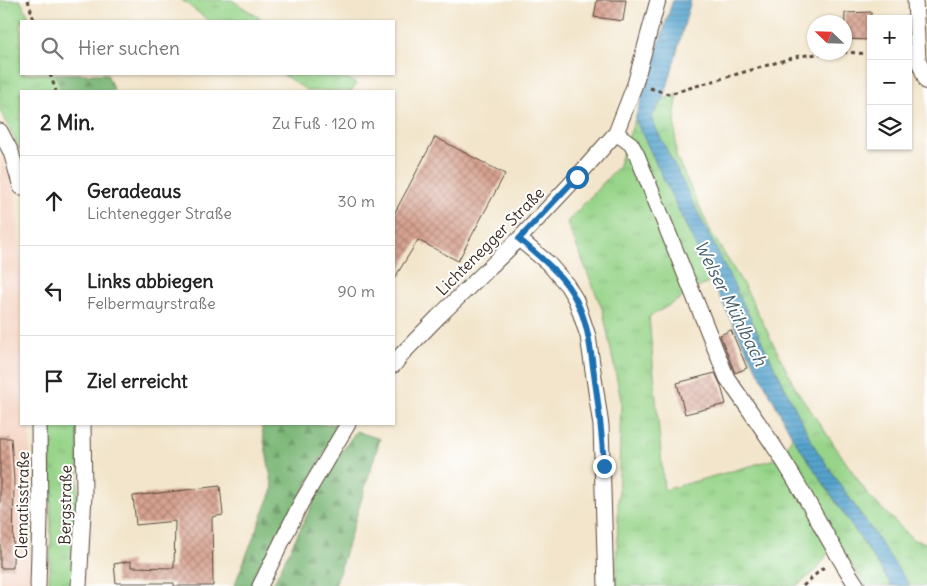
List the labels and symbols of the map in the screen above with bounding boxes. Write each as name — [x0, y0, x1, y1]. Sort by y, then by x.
north arrow — [807, 15, 852, 60]
route start — [566, 166, 589, 189]
street label: Lichtenegger Straße — [432, 183, 548, 299]
water label: Welser Mühlbach — [689, 236, 773, 370]
street label: Clematisstraße — [11, 451, 33, 559]
route end — [593, 455, 616, 478]
street label: Bergstraße — [54, 465, 76, 545]

